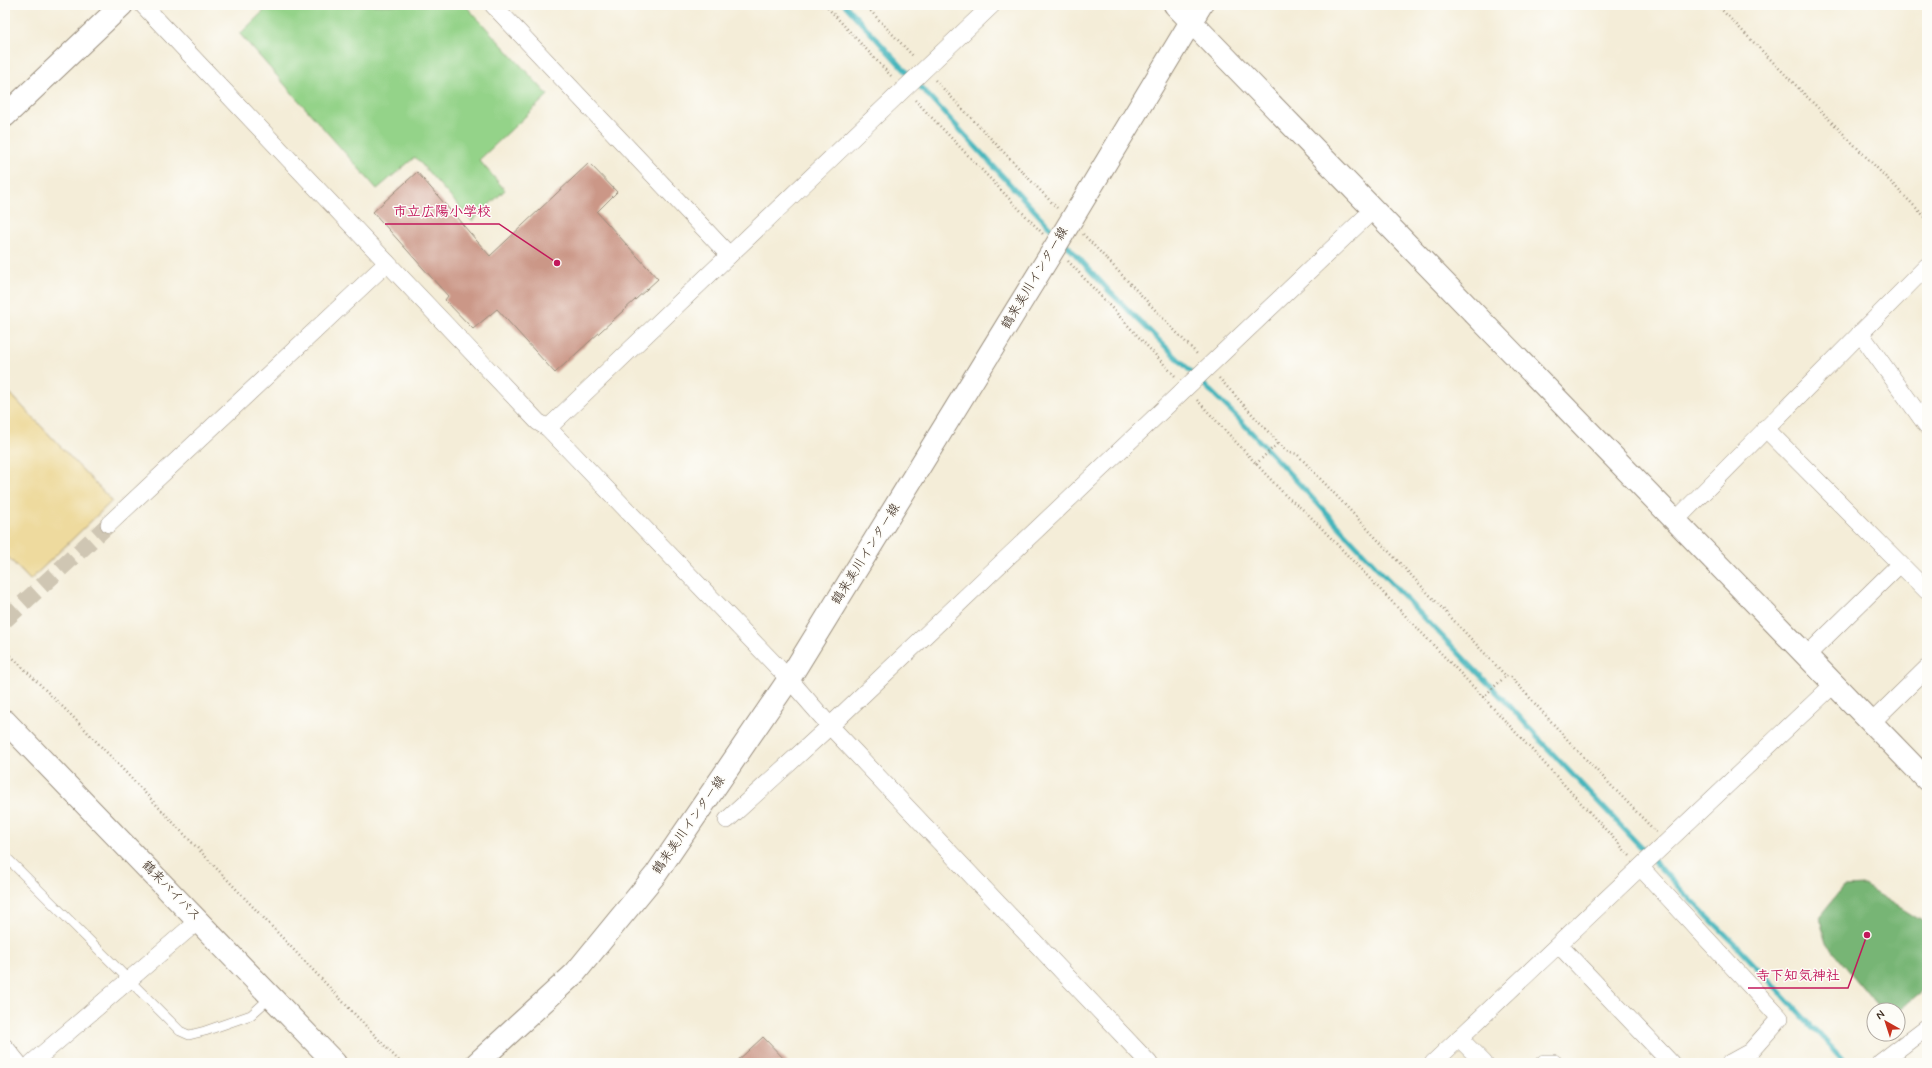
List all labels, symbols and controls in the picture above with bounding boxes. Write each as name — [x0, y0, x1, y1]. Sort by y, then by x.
callout: 市立広陽小学校 — [385, 198, 499, 224]
text: 市立広陽小学校 — [393, 203, 491, 221]
street label: 鶴来美川インター線 — [998, 223, 1073, 332]
street label: 鶴来美川インター線 — [828, 499, 905, 608]
street label: 鶴来美川インター線 — [649, 772, 730, 878]
street label: 鶴来バイパス — [138, 857, 204, 925]
callout: 寺下知気神社 — [1748, 962, 1848, 988]
text: 寺下知気神社 — [1756, 967, 1840, 985]
north arrow — [1866, 1002, 1906, 1042]
text: N — [1873, 1007, 1888, 1023]

